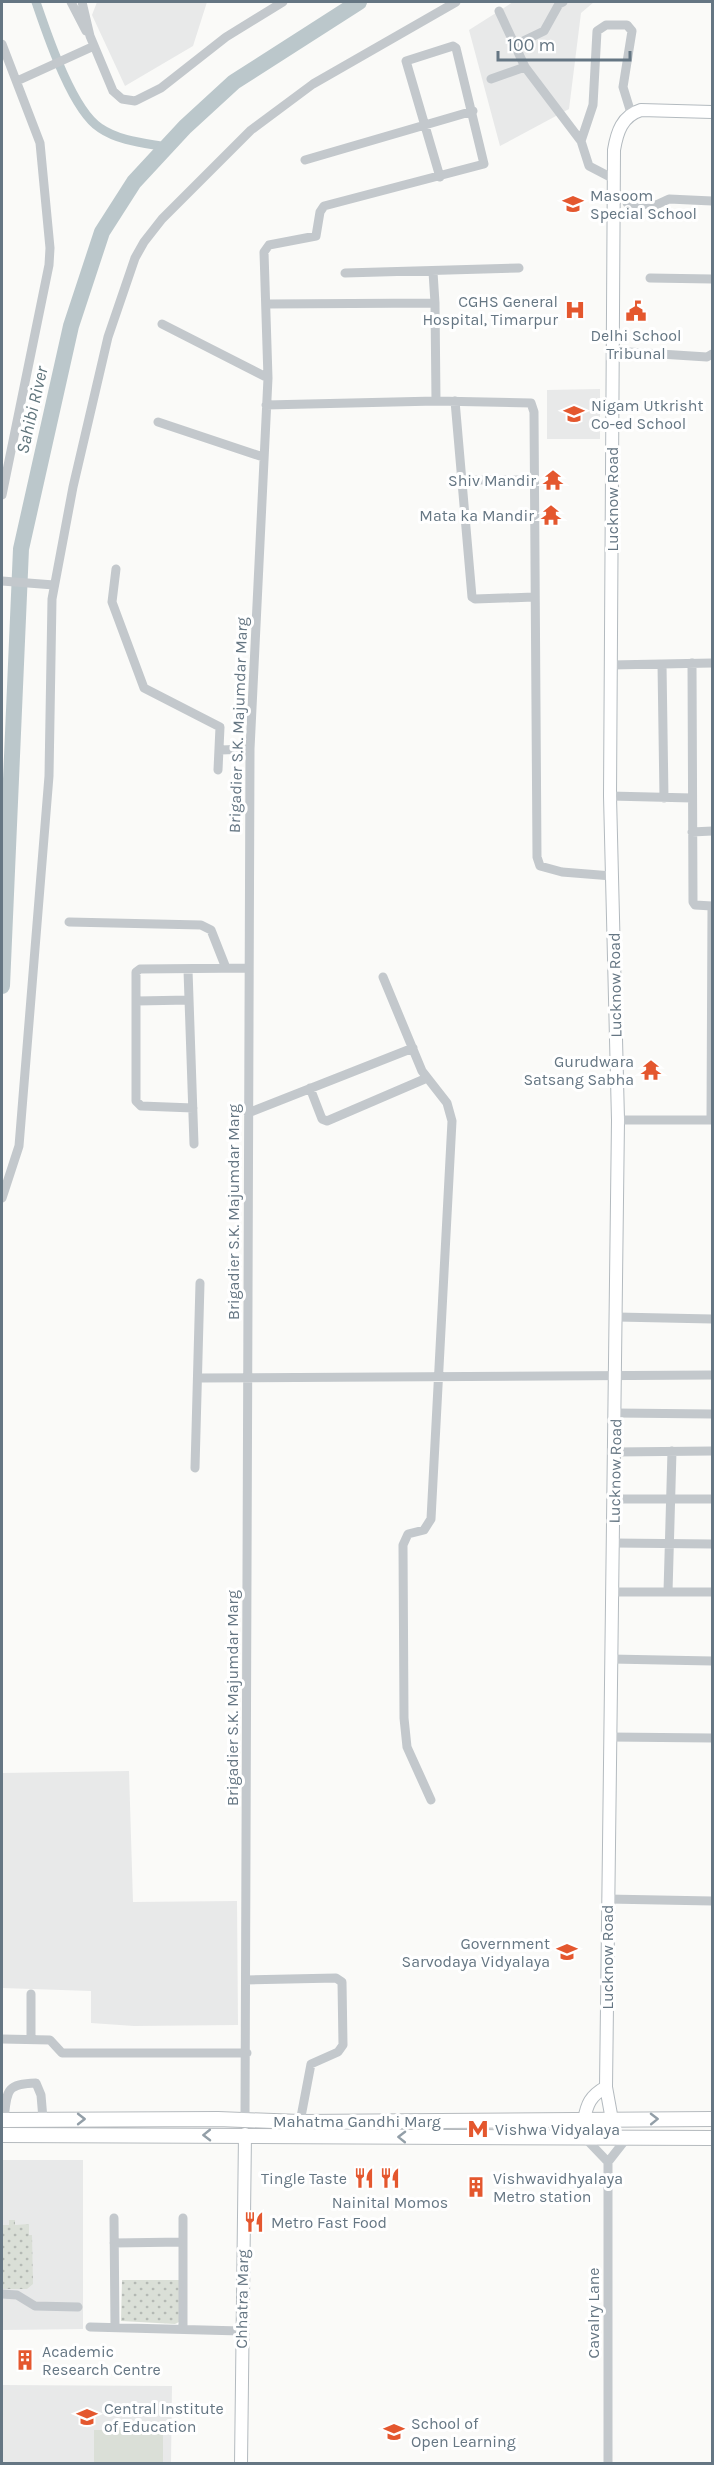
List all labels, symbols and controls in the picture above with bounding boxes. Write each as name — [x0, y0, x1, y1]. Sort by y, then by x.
scale bar — [498, 24, 630, 62]
text: 100 m — [507, 34, 555, 56]
place label: Masoom Special School — [590, 186, 697, 223]
school or university icon: Masoom Special School — [561, 192, 585, 216]
place label: CGHS General Hospital, Timarpur — [422, 292, 558, 329]
hospital icon: CGHS General Hospital, Timarpur — [563, 298, 587, 322]
public building icon: Delhi School Tribunal — [624, 299, 648, 323]
place label: Delhi School Tribunal — [590, 326, 682, 363]
water label: Sahibi River — [11, 363, 53, 456]
place label: Nigam Utkrisht Co-ed School — [591, 396, 703, 433]
school or university icon: Nigam Utkrisht Co-ed School — [562, 402, 586, 426]
street label: Lucknow Road — [603, 446, 622, 552]
temple icon: Shiv Mandir — [541, 468, 565, 492]
place label: Shiv Mandir — [448, 471, 536, 490]
temple icon: Mata ka Mandir — [539, 503, 563, 527]
place label: Mata ka Mandir — [419, 506, 534, 525]
street label: Brigadier S.K. Majumdar Marg — [225, 617, 251, 833]
street label: Lucknow Road — [605, 932, 625, 1038]
place label: Gurudwara Satsang Sabha — [523, 1052, 634, 1089]
temple icon: Gurudwara Satsang Sabha — [639, 1058, 663, 1082]
street label: Brigadier S.K. Majumdar Marg — [224, 1104, 243, 1320]
street label: Lucknow Road — [605, 1418, 625, 1524]
street label: Brigadier S.K. Majumdar Marg — [223, 1590, 242, 1806]
street label: Lucknow Road — [598, 1904, 617, 2010]
place label: Government Sarvodaya Vidyalaya — [402, 1934, 550, 1971]
school or university icon: Government Sarvodaya Vidyalaya — [555, 1940, 579, 1964]
street label: Mahatma Gandhi Marg — [273, 2112, 441, 2131]
one-way arrow — [76, 2113, 85, 2125]
one-way arrow — [649, 2113, 658, 2125]
metro station icon: Vishwa Vidyalaya — [466, 2117, 490, 2141]
place label: Vishwa Vidyalaya — [495, 2120, 620, 2139]
one-way arrow — [203, 2128, 212, 2141]
one-way arrow — [398, 2131, 407, 2143]
restaurant icon: Tingle Taste — [352, 2166, 376, 2190]
restaurant icon: Nainital Momos — [378, 2166, 402, 2190]
place label: Tingle Taste — [261, 2169, 347, 2188]
place label: Vishwavidhyalaya Metro station — [493, 2169, 623, 2206]
building icon: Vishwavidhyalaya Metro station — [464, 2175, 488, 2199]
place label: Nainital Momos — [332, 2193, 448, 2212]
restaurant icon: Metro Fast Food — [242, 2210, 266, 2234]
place label: Metro Fast Food — [271, 2213, 387, 2232]
street label: Chhatra Marg — [232, 2249, 252, 2349]
street label: Cavalry Lane — [584, 2267, 603, 2359]
place label: Academic Research Centre — [42, 2342, 161, 2379]
building icon: Academic Research Centre — [13, 2348, 37, 2372]
place label: Central Institute of Education — [104, 2399, 224, 2436]
school or university icon: Central Institute of Education — [75, 2405, 99, 2429]
place label: School of Open Learning — [411, 2414, 516, 2451]
school or university icon: School of Open Learning — [382, 2420, 406, 2444]

